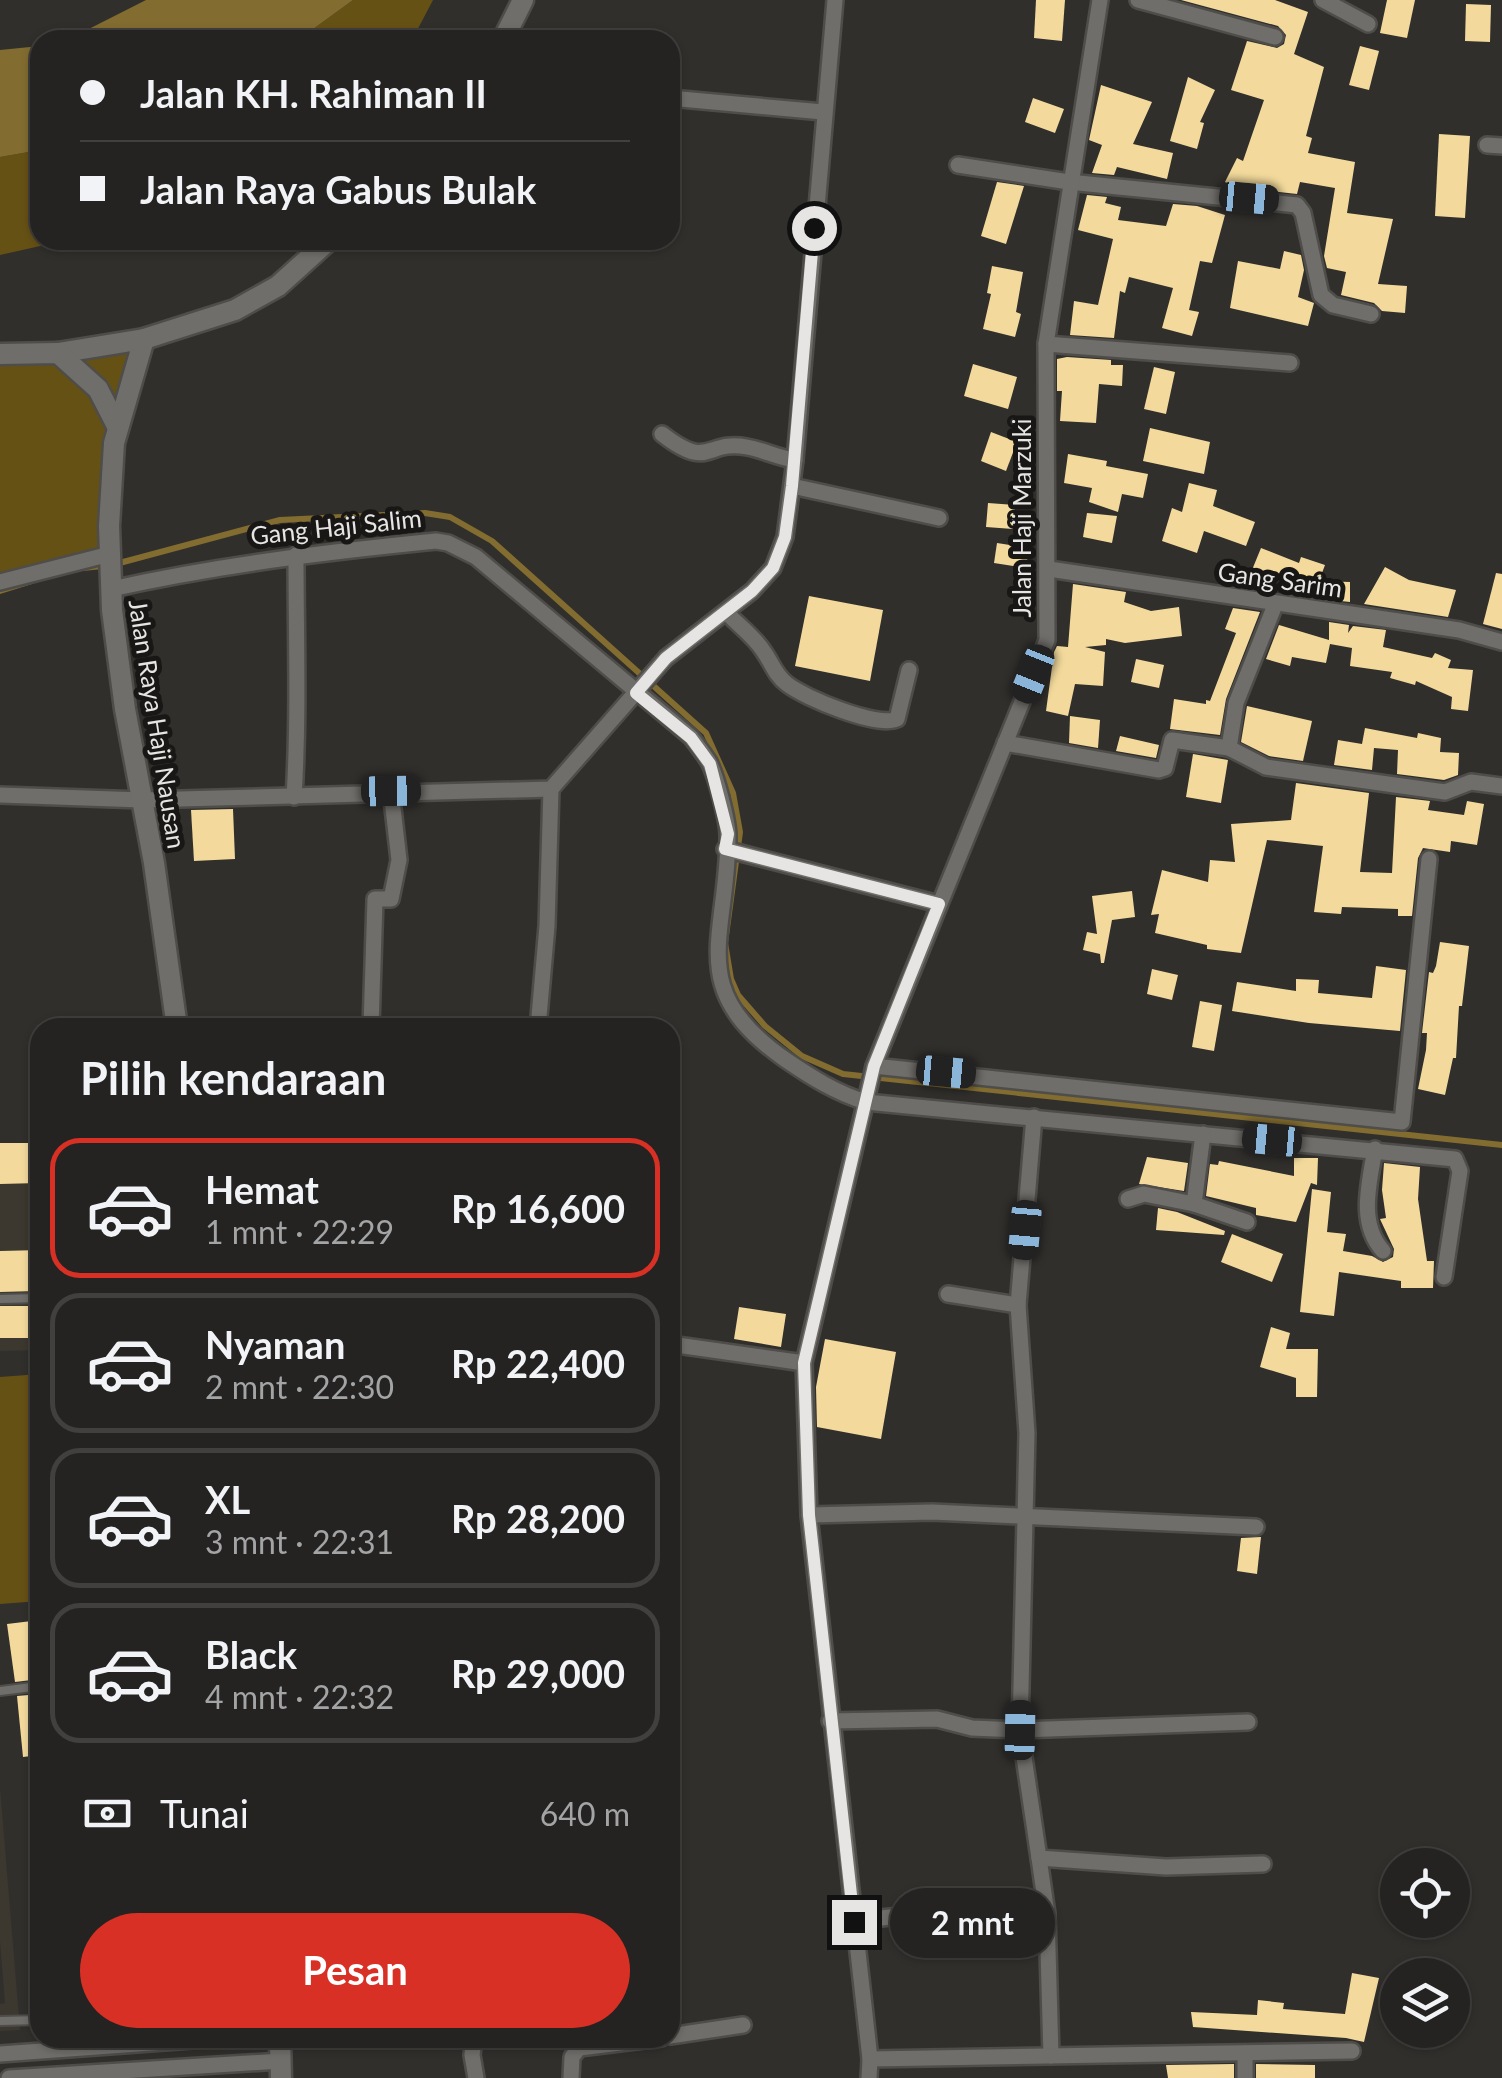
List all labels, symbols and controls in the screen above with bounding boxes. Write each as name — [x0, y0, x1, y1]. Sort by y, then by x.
text: Jalan KH. Rahiman II — [140, 70, 487, 116]
text: Jalan Raya Gabus Bulak — [140, 166, 536, 212]
car — [1218, 180, 1280, 216]
route start — [792, 206, 837, 251]
street label: Jalan Haji Marzuki — [1006, 418, 1036, 618]
street label: Gang Haji Salim — [249, 502, 423, 550]
street label: Gang Sarim — [1216, 555, 1344, 603]
street label: Jalan Raya Haji Nausan — [123, 597, 193, 851]
car — [1008, 641, 1058, 707]
car — [361, 775, 421, 807]
text: Pilih kendaraan — [80, 1051, 386, 1105]
car — [915, 1054, 977, 1090]
car — [1241, 1122, 1303, 1158]
icon: car — [85, 1163, 175, 1253]
text: Hemat — [205, 1166, 319, 1212]
text: Rp 16,600 — [451, 1185, 625, 1231]
car — [1007, 1199, 1043, 1261]
text: 1 mnt · 22:29 — [205, 1212, 394, 1251]
icon: car — [85, 1318, 175, 1408]
text: Nyaman — [205, 1321, 345, 1367]
text: Rp 22,400 — [451, 1340, 625, 1386]
text: 2 mnt · 22:30 — [205, 1367, 394, 1406]
icon: car — [85, 1473, 175, 1563]
text: XL — [205, 1476, 250, 1522]
text: Rp 28,200 — [451, 1495, 625, 1541]
text: 3 mnt · 22:31 — [205, 1522, 394, 1561]
icon: car — [85, 1628, 175, 1718]
text: Black — [205, 1631, 297, 1677]
text: Rp 29,000 — [451, 1650, 625, 1696]
text: 4 mnt · 22:32 — [205, 1677, 394, 1716]
car — [1004, 1700, 1036, 1760]
icon: cash — [80, 1786, 135, 1841]
text: Tunai — [160, 1790, 249, 1836]
text: 640 m — [540, 1794, 630, 1833]
map controls — [1380, 1848, 1470, 2048]
button: locate — [1380, 1848, 1470, 1938]
callout: 2 mnt — [889, 1887, 1054, 1957]
route end — [832, 1900, 877, 1945]
text: 2 mnt — [931, 1903, 1014, 1942]
button: Pesan — [80, 1913, 630, 2028]
button: layers — [1380, 1958, 1470, 2048]

